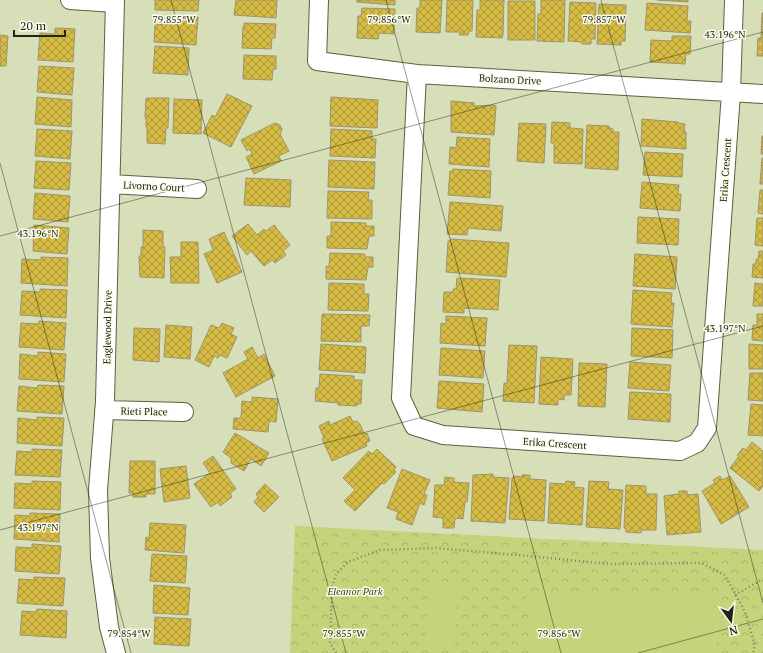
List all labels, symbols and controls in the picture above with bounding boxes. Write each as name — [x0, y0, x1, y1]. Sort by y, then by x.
scale bar — [14, 12, 65, 38]
text: 79.855°W — [152, 13, 196, 26]
text: 79.856°W — [367, 13, 411, 26]
text: 79.857°W — [582, 13, 626, 26]
text: 20 m — [20, 18, 47, 33]
text: 43.196°N — [705, 28, 746, 41]
street label: Bolzano Drive — [478, 71, 541, 88]
street label: Erika Crescent — [717, 137, 734, 202]
street label: Livorno Court — [123, 178, 185, 195]
text: 43.196°N — [18, 227, 59, 240]
street label: Eaglewood Drive — [100, 290, 115, 364]
text: 43.197°N — [705, 322, 746, 335]
street label: Rieti Place — [120, 405, 168, 418]
street label: Erika Crescent — [523, 435, 588, 452]
text: 43.197°N — [18, 521, 59, 534]
park label: Eleanor Park — [326, 585, 383, 598]
north arrow — [711, 601, 751, 641]
text: N — [727, 623, 739, 639]
text: 79.854°W — [107, 627, 151, 640]
text: 79.855°W — [322, 627, 366, 640]
text: 79.856°W — [537, 627, 581, 640]

